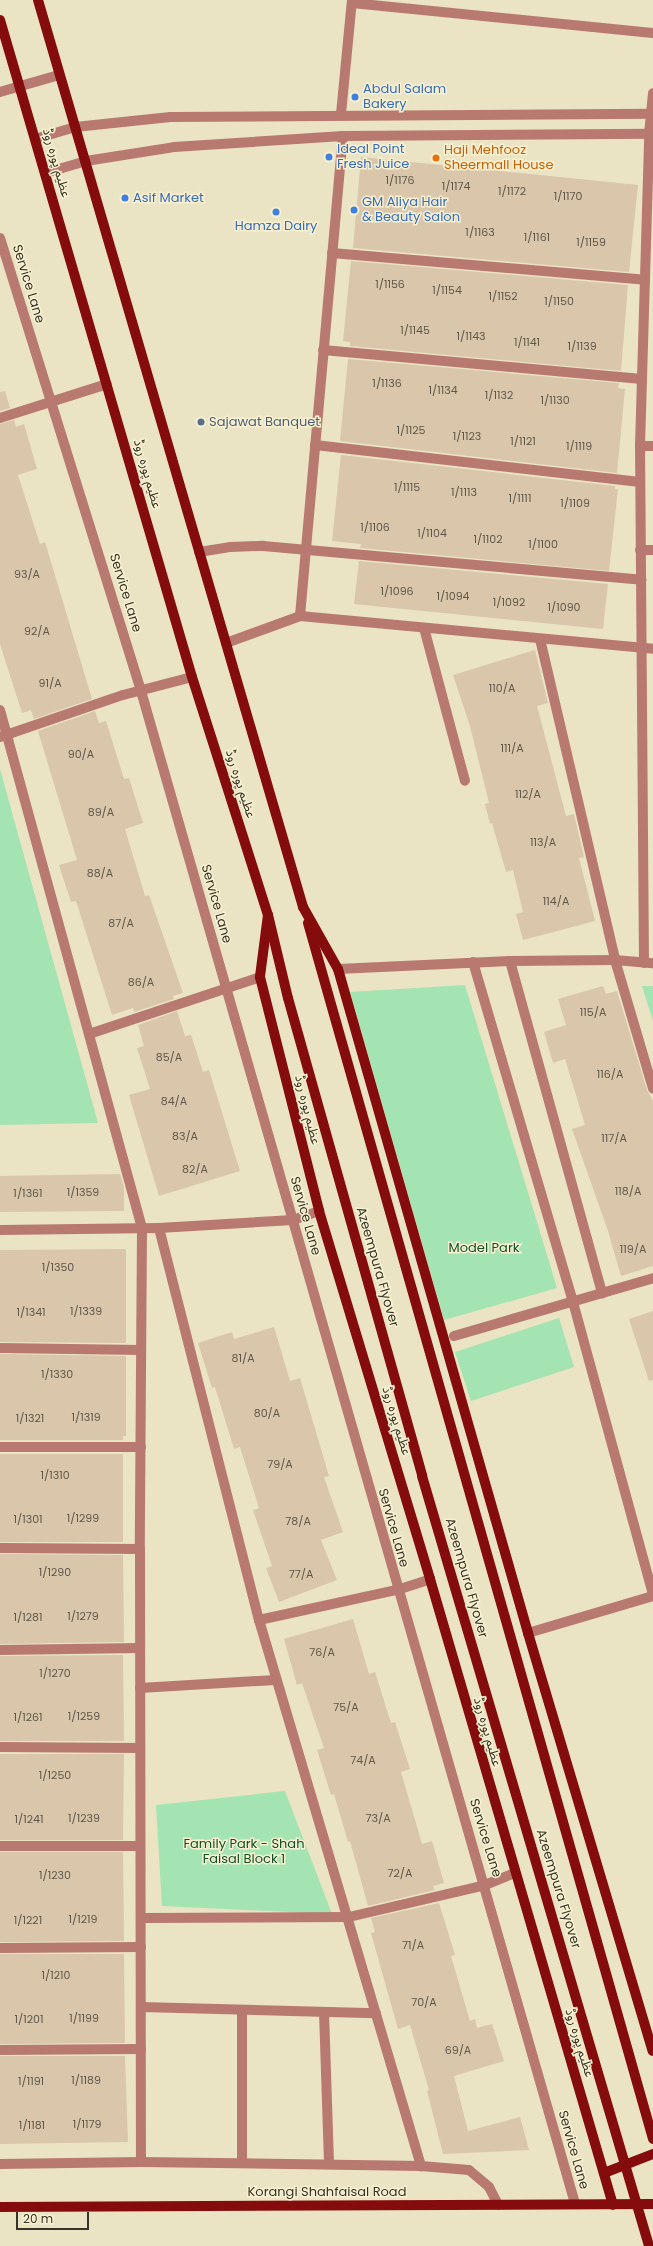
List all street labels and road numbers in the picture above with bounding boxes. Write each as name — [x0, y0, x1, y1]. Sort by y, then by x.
street label: عظیم پورہ روڈ — [39, 127, 73, 199]
street label: Service Lane — [9, 243, 47, 325]
street label: عظیم پورہ روڈ — [130, 438, 164, 510]
street label: Service Lane — [106, 552, 144, 634]
street label: عظیم پورہ روڈ — [222, 748, 258, 820]
street label: Service Lane — [197, 863, 235, 945]
street label: عظیم پورہ روڈ — [291, 1074, 323, 1146]
street label: Service Lane — [286, 1175, 324, 1257]
street label: Azeempura Flyover — [352, 1205, 402, 1329]
street label: عظیم پورہ روڈ — [378, 1385, 414, 1457]
street label: Service Lane — [374, 1487, 412, 1569]
street label: Azeempura Flyover — [441, 1516, 491, 1640]
street label: عظیم پورہ روڈ — [470, 1696, 504, 1768]
street label: Service Lane — [466, 1797, 504, 1879]
street label: Azeempura Flyover — [532, 1827, 584, 1951]
street label: عظیم پورہ روڈ — [561, 2007, 597, 2079]
street label: Service Lane — [554, 2109, 592, 2191]
street label: Korangi Shahfaisal Road — [248, 2184, 406, 2200]

